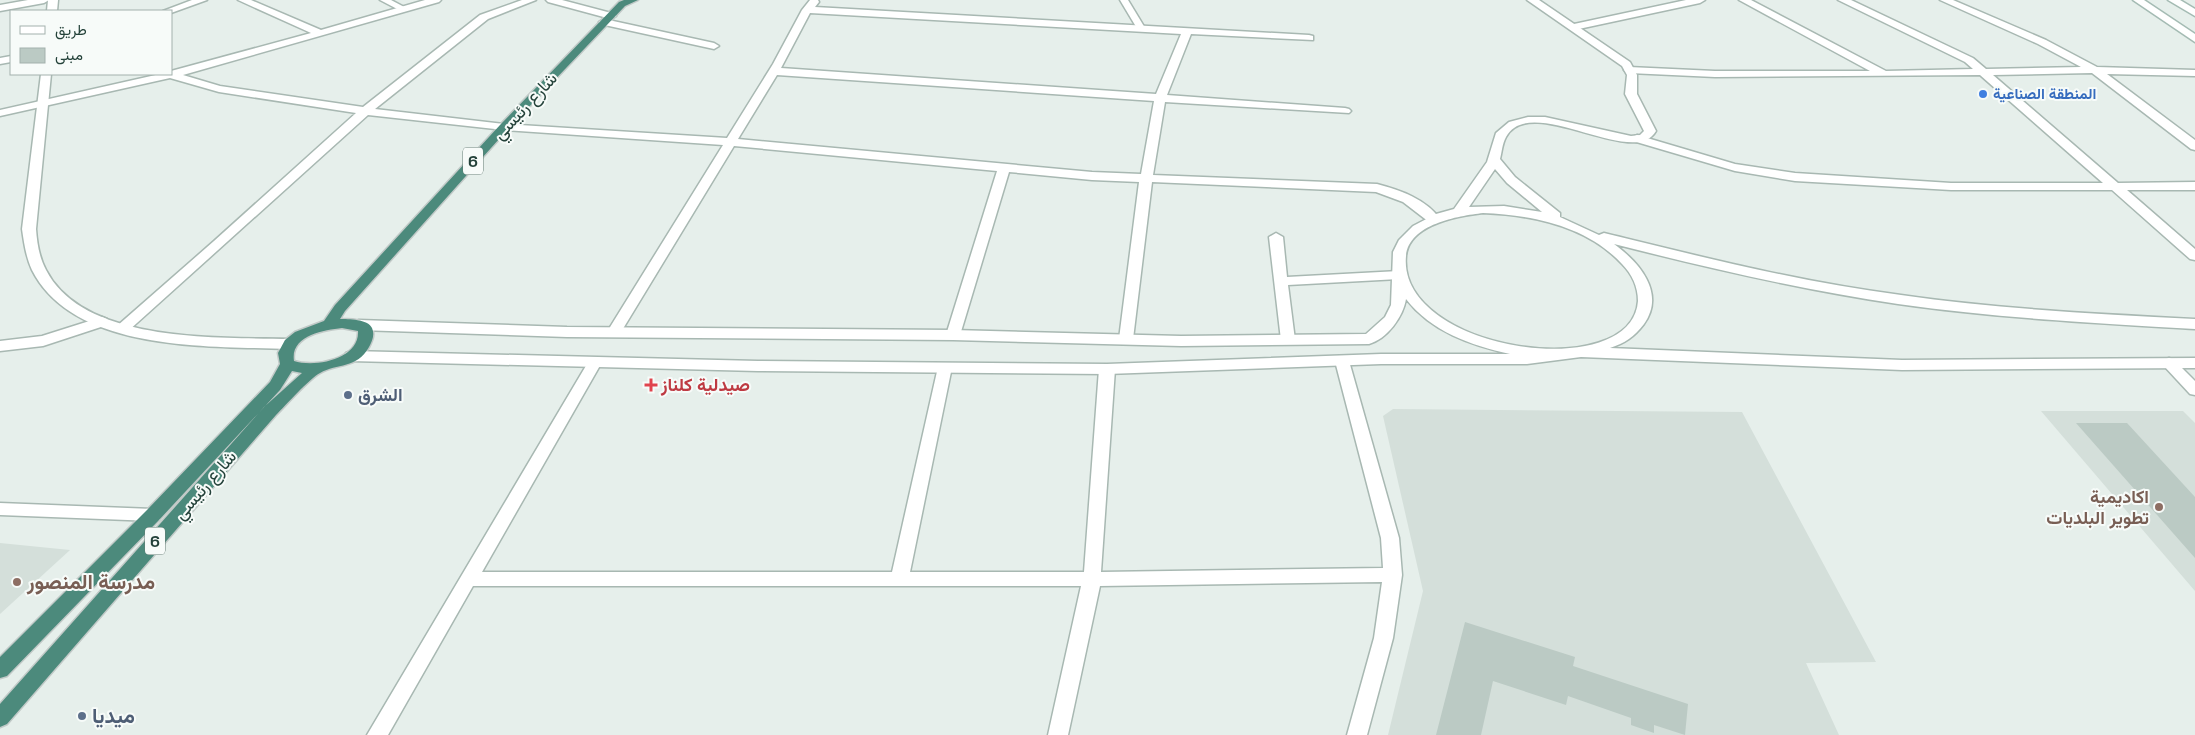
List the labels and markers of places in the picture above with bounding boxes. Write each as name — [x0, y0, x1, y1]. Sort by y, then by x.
place label: المنطقة الصناعية — [1993, 84, 2096, 103]
marker: المنطقة الصناعية — [1977, 88, 1989, 100]
place label: صيدلية كلناز — [660, 373, 750, 396]
marker: صيدلية كلناز — [645, 379, 657, 391]
place label: الشرق — [358, 383, 403, 406]
marker: الشرق — [342, 389, 354, 401]
place label: اكاديمية تطوير البلديات — [2046, 485, 2149, 529]
marker: اكاديمية تطوير البلديات — [2153, 501, 2165, 513]
place label: مدرسة المنصور — [26, 568, 155, 595]
marker: مدرسة المنصور — [11, 576, 23, 588]
place label: ميديا — [92, 702, 135, 729]
marker: ميديا — [76, 710, 88, 722]

